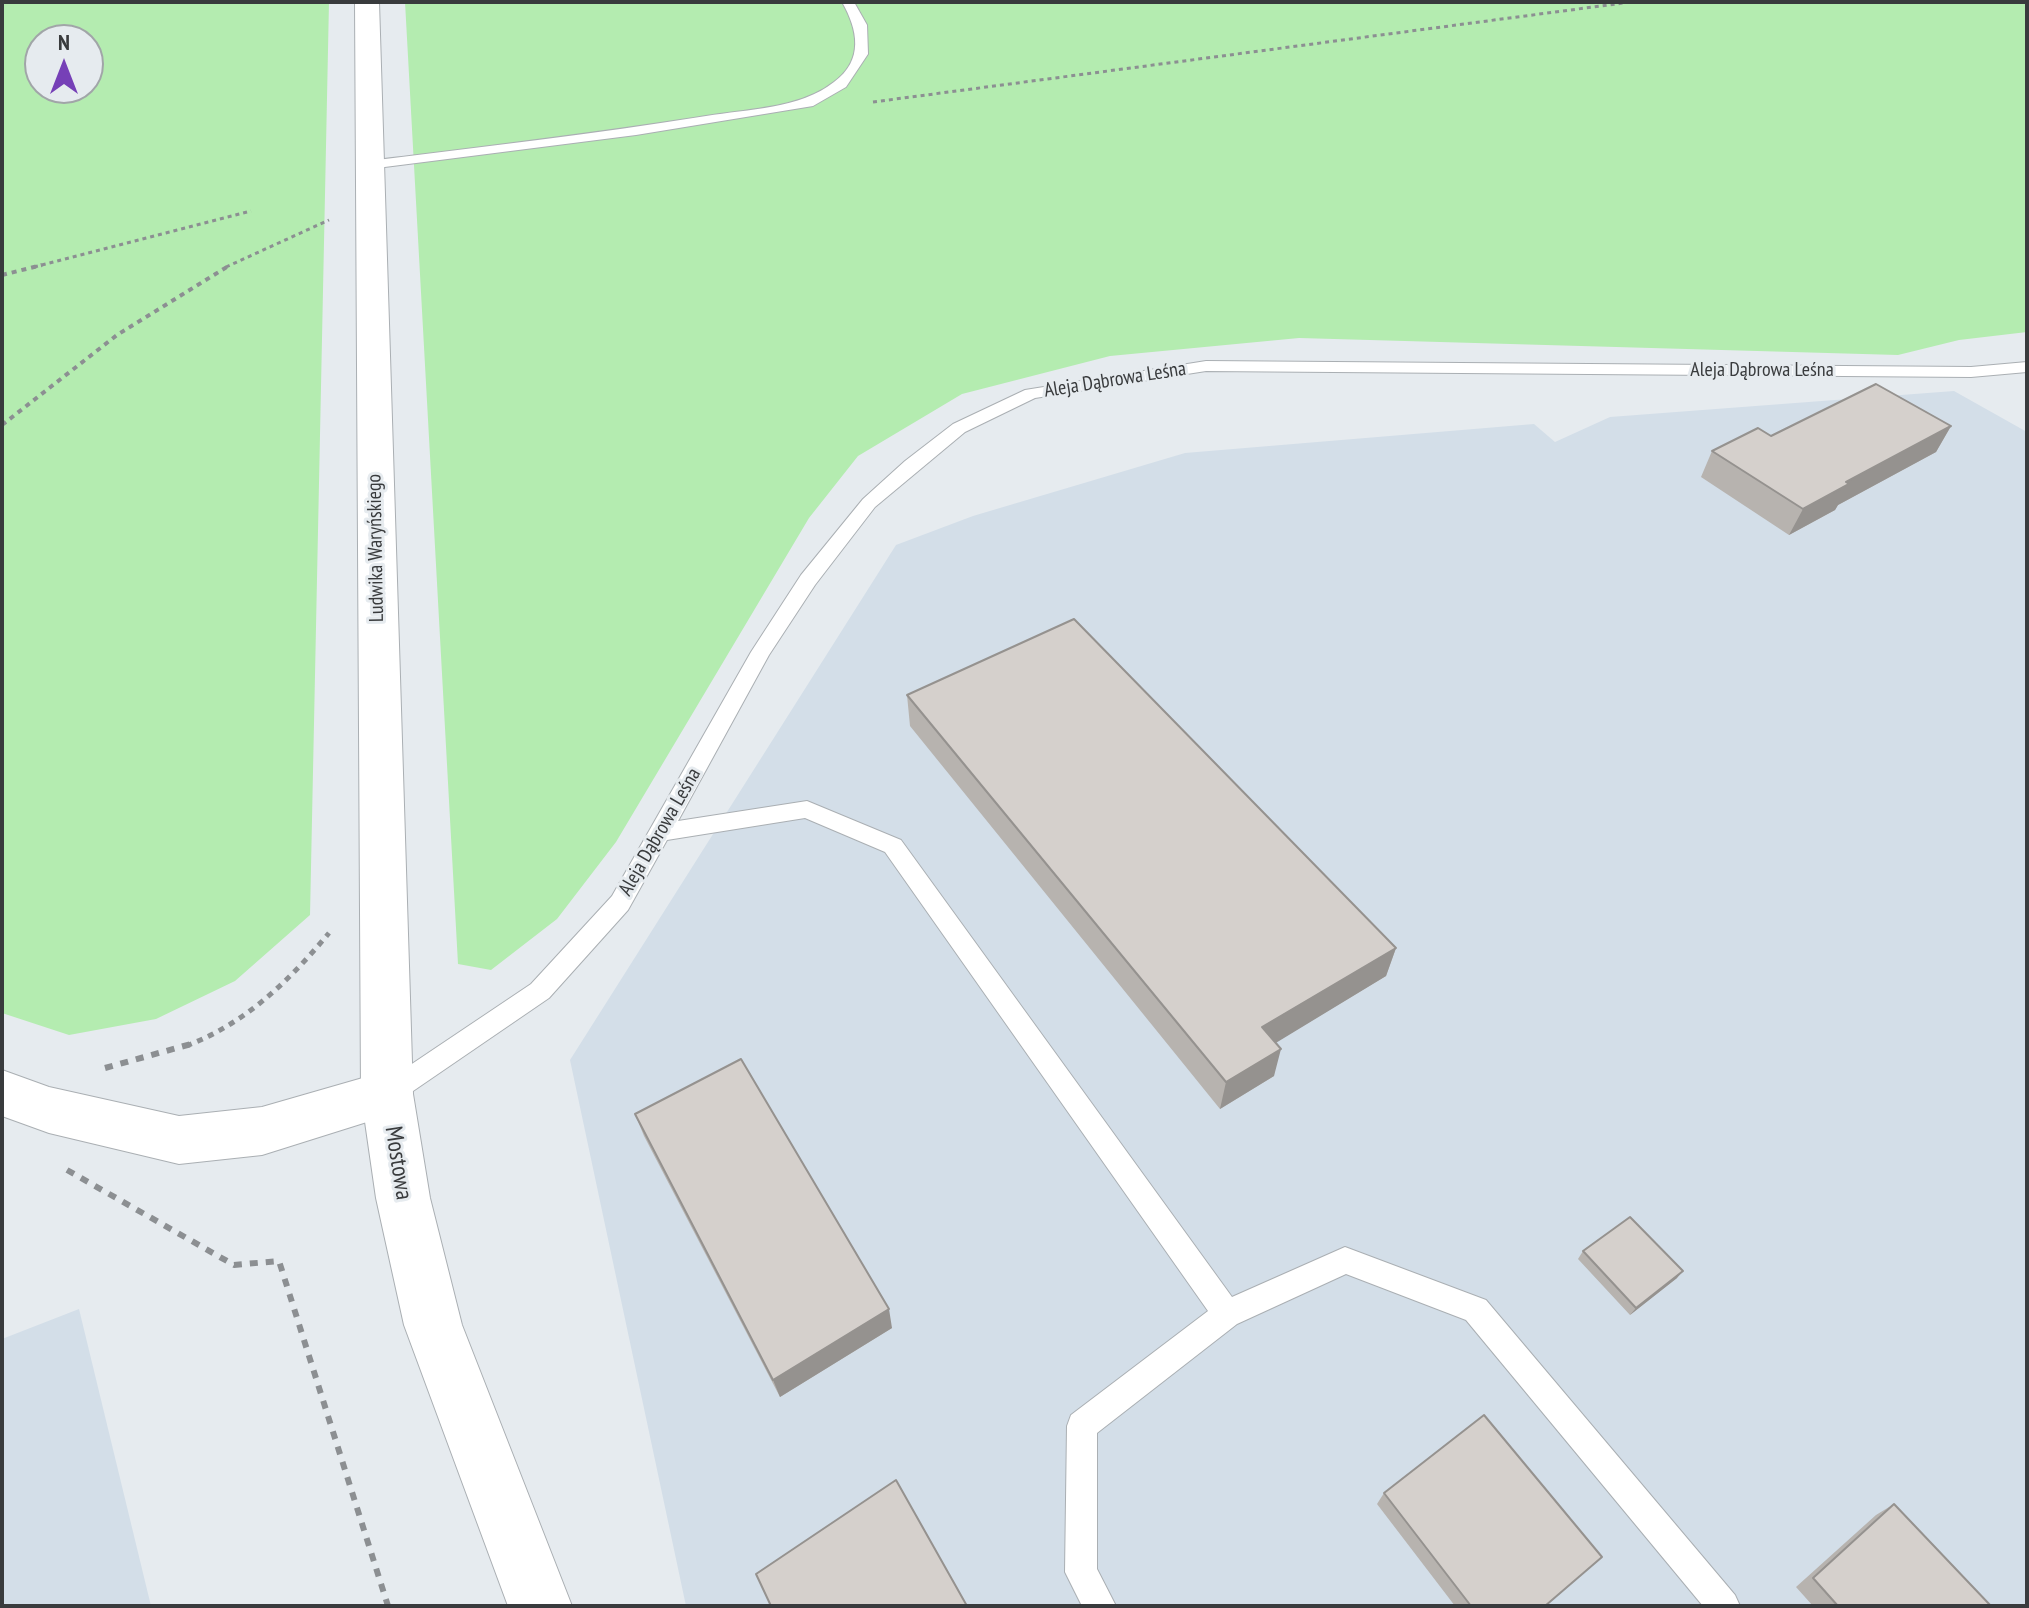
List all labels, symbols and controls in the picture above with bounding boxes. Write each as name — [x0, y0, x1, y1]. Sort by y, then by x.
north arrow — [24, 24, 104, 104]
text: N — [58, 28, 70, 56]
street label: Aleja Dąbrowa Leśna — [1042, 357, 1188, 403]
street label: Aleja Dąbrowa Leśna — [1690, 358, 1834, 382]
street label: Ludwika Waryńskiego — [363, 474, 389, 622]
street label: Aleja Dąbrowa Leśna — [614, 764, 706, 900]
street label: Mostowa — [378, 1124, 418, 1202]

